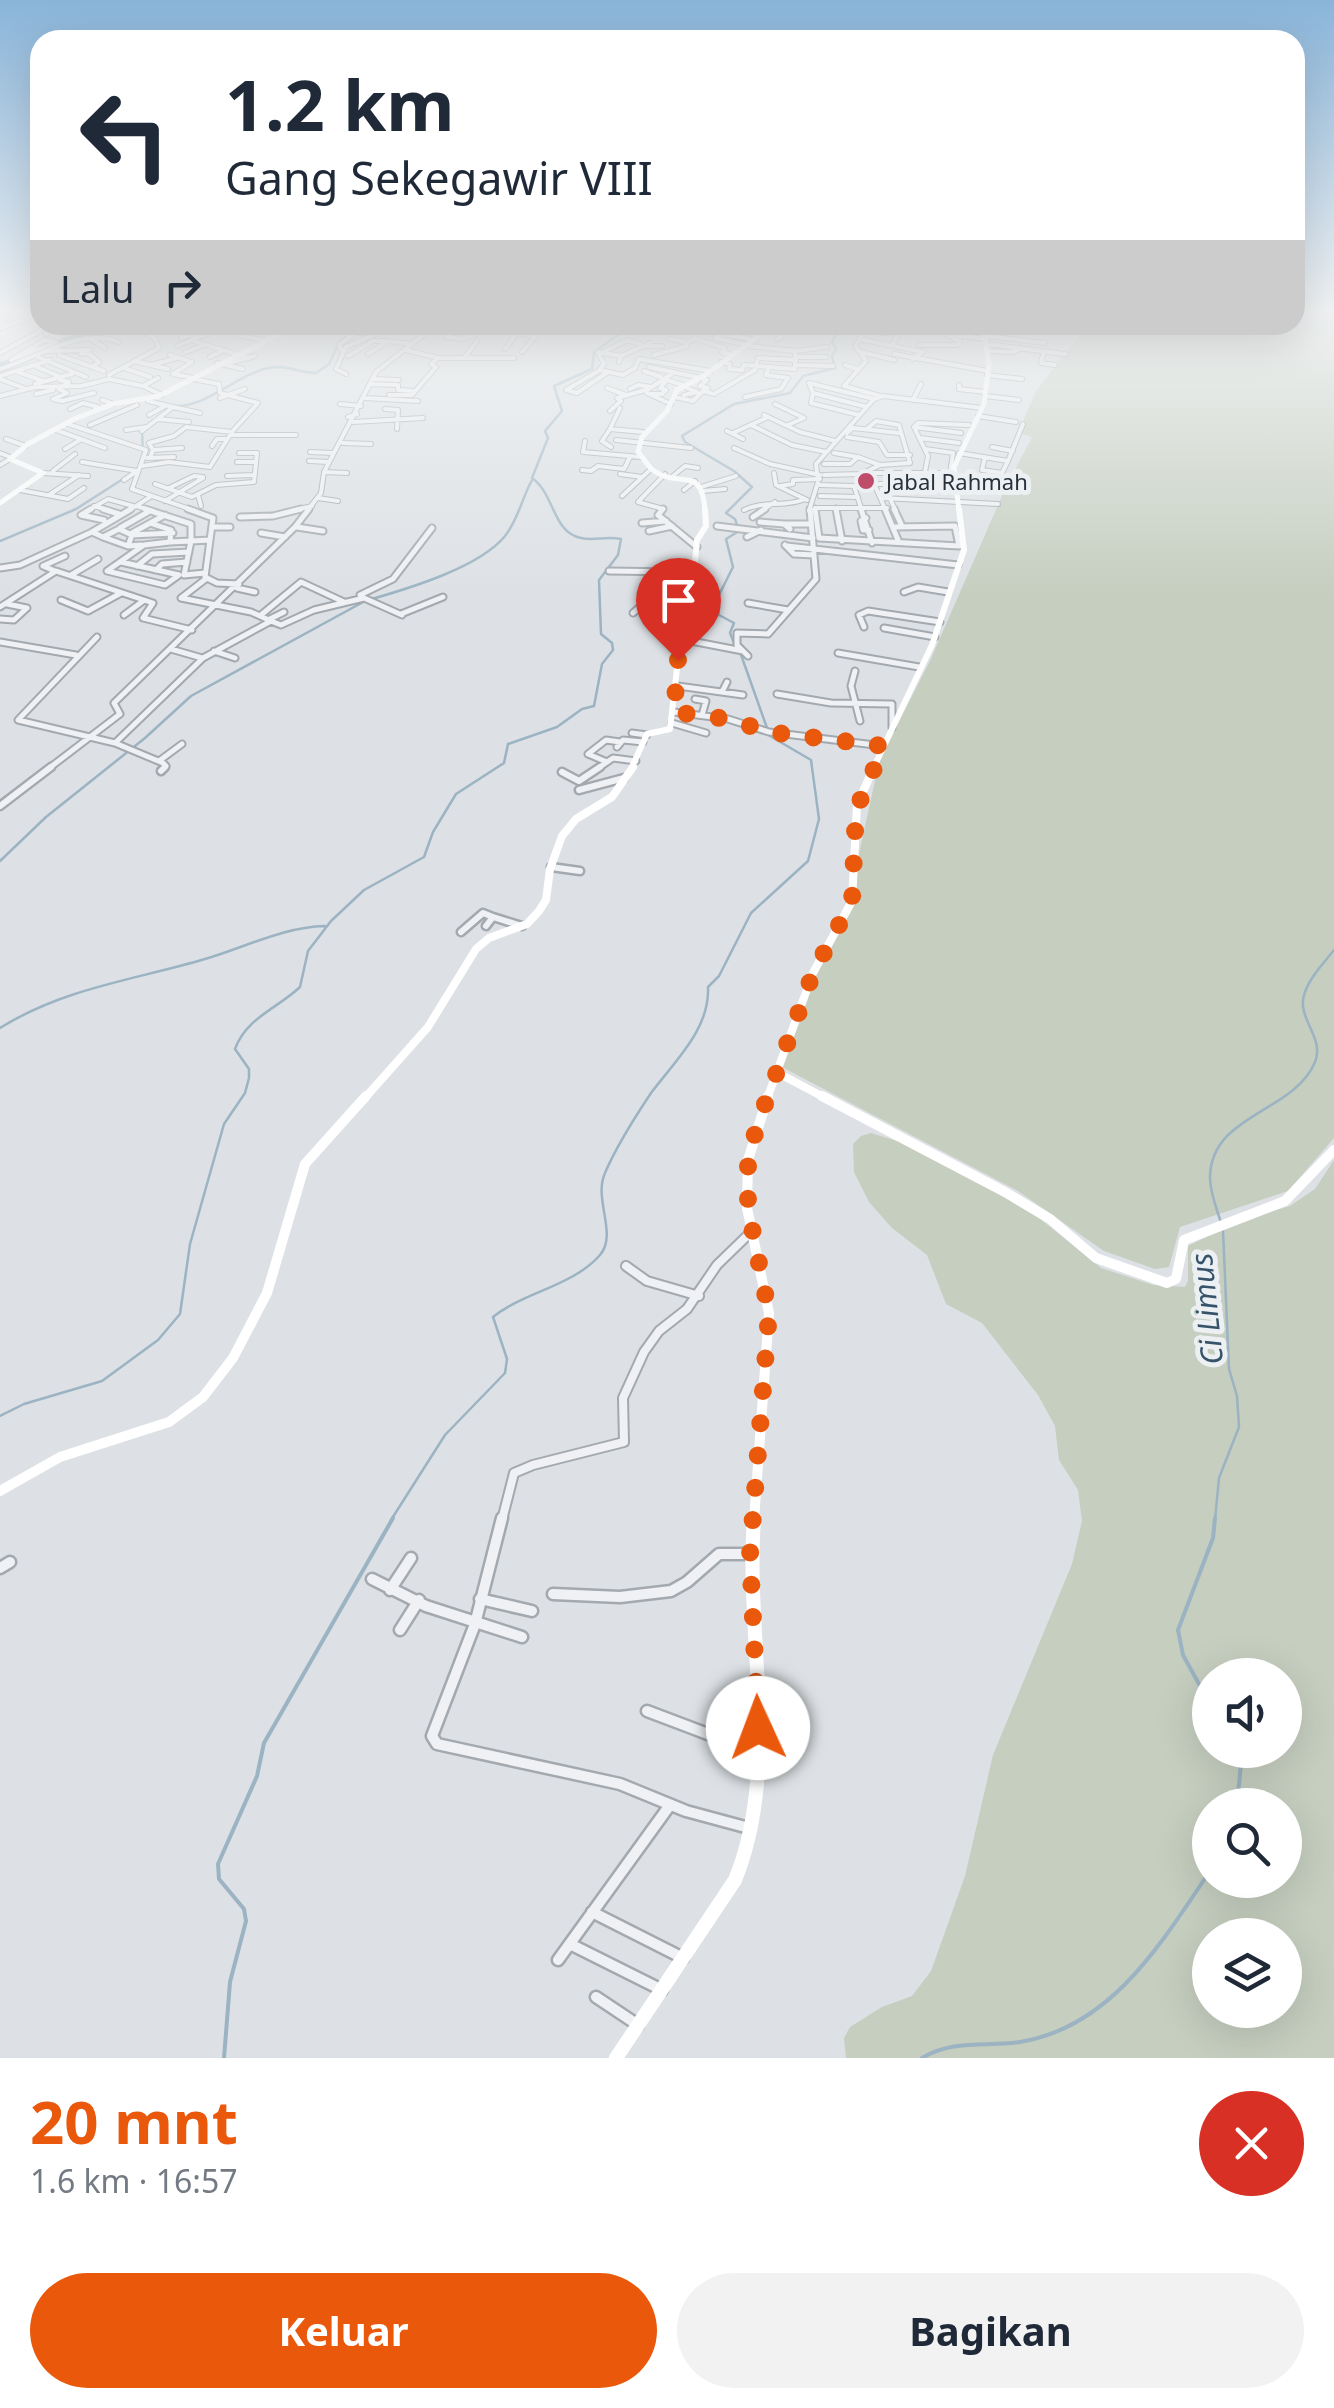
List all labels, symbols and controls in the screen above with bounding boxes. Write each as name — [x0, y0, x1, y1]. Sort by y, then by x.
text: 1.2 km — [225, 56, 455, 152]
icon: left — [60, 70, 190, 200]
text: Gang Sekegawir VIII — [225, 147, 653, 208]
icon: right — [155, 260, 210, 315]
text: Lalu — [60, 262, 135, 314]
place label: Jabal Rahmah — [884, 466, 1028, 496]
marker: Jabal Rahmah — [855, 470, 877, 492]
pin — [636, 558, 721, 661]
icon: arrive — [651, 573, 706, 628]
water label: Ci Limus — [1180, 1251, 1232, 1367]
map controls — [1192, 1658, 1302, 2028]
button: sound — [1192, 1658, 1302, 1768]
position arrow — [706, 1676, 810, 1780]
button: search — [1192, 1788, 1302, 1898]
button: layers — [1192, 1918, 1302, 2028]
text: 20 mnt — [30, 2080, 238, 2162]
button: close — [1199, 2091, 1304, 2196]
text: 1.6 km · 16:57 — [30, 2159, 238, 2202]
button: Keluar — [30, 2273, 657, 2388]
button: Bagikan — [677, 2273, 1304, 2388]

